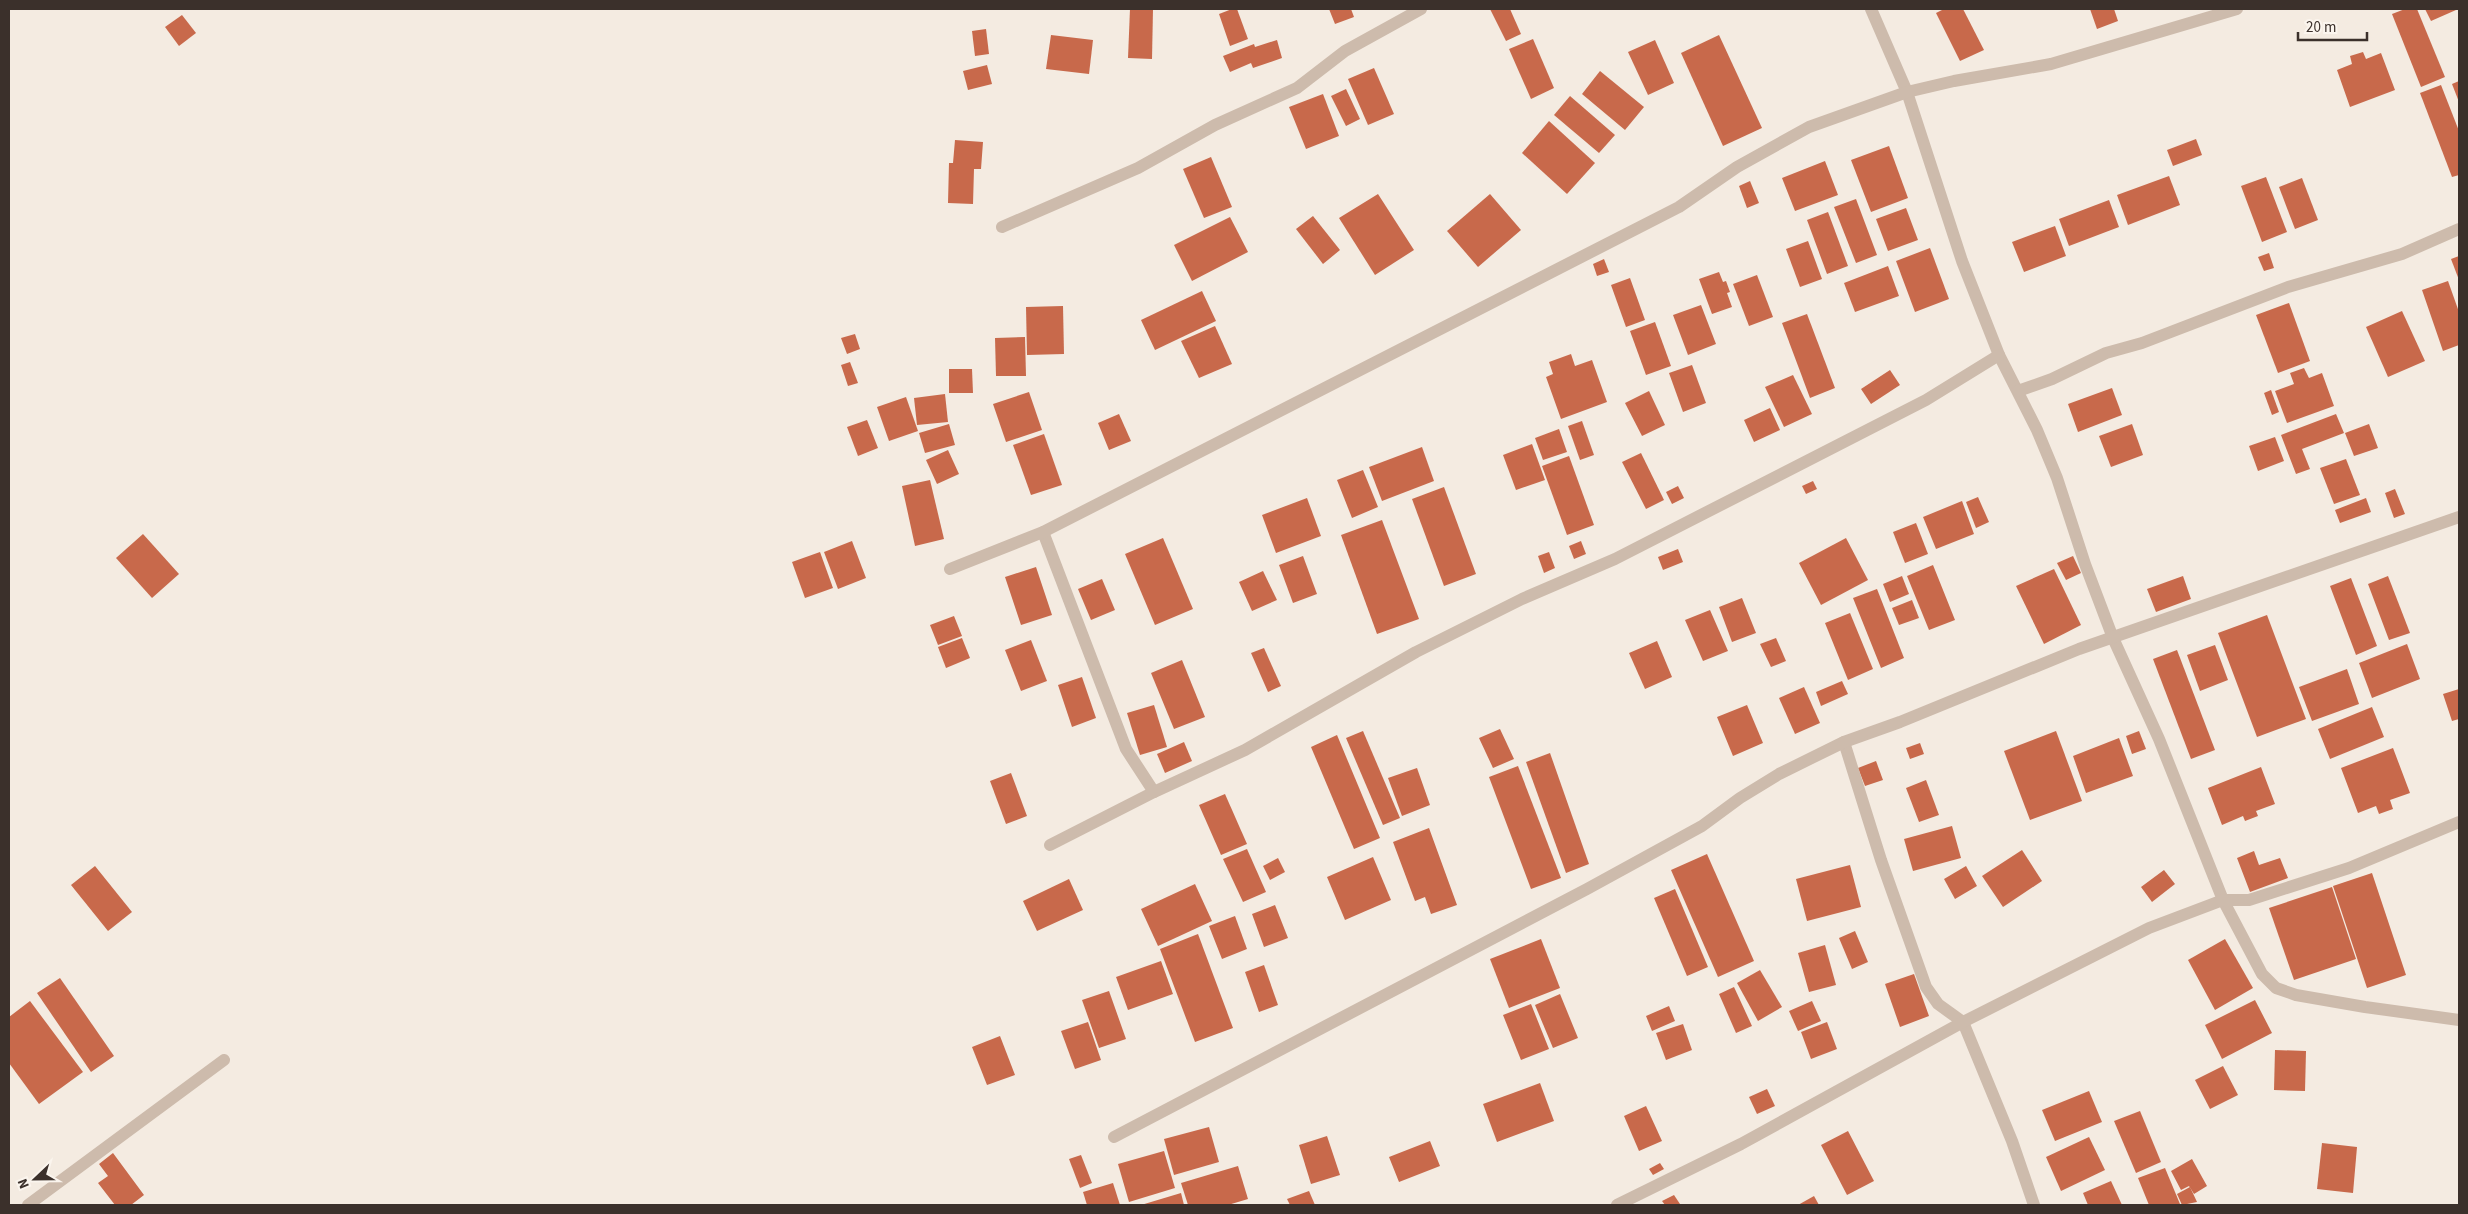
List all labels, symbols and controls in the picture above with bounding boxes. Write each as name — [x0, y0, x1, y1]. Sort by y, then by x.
scale bar — [2298, 10, 2367, 42]
text: 20 m — [2306, 17, 2336, 38]
north arrow — [10, 1154, 60, 1204]
text: N — [13, 1175, 35, 1192]

